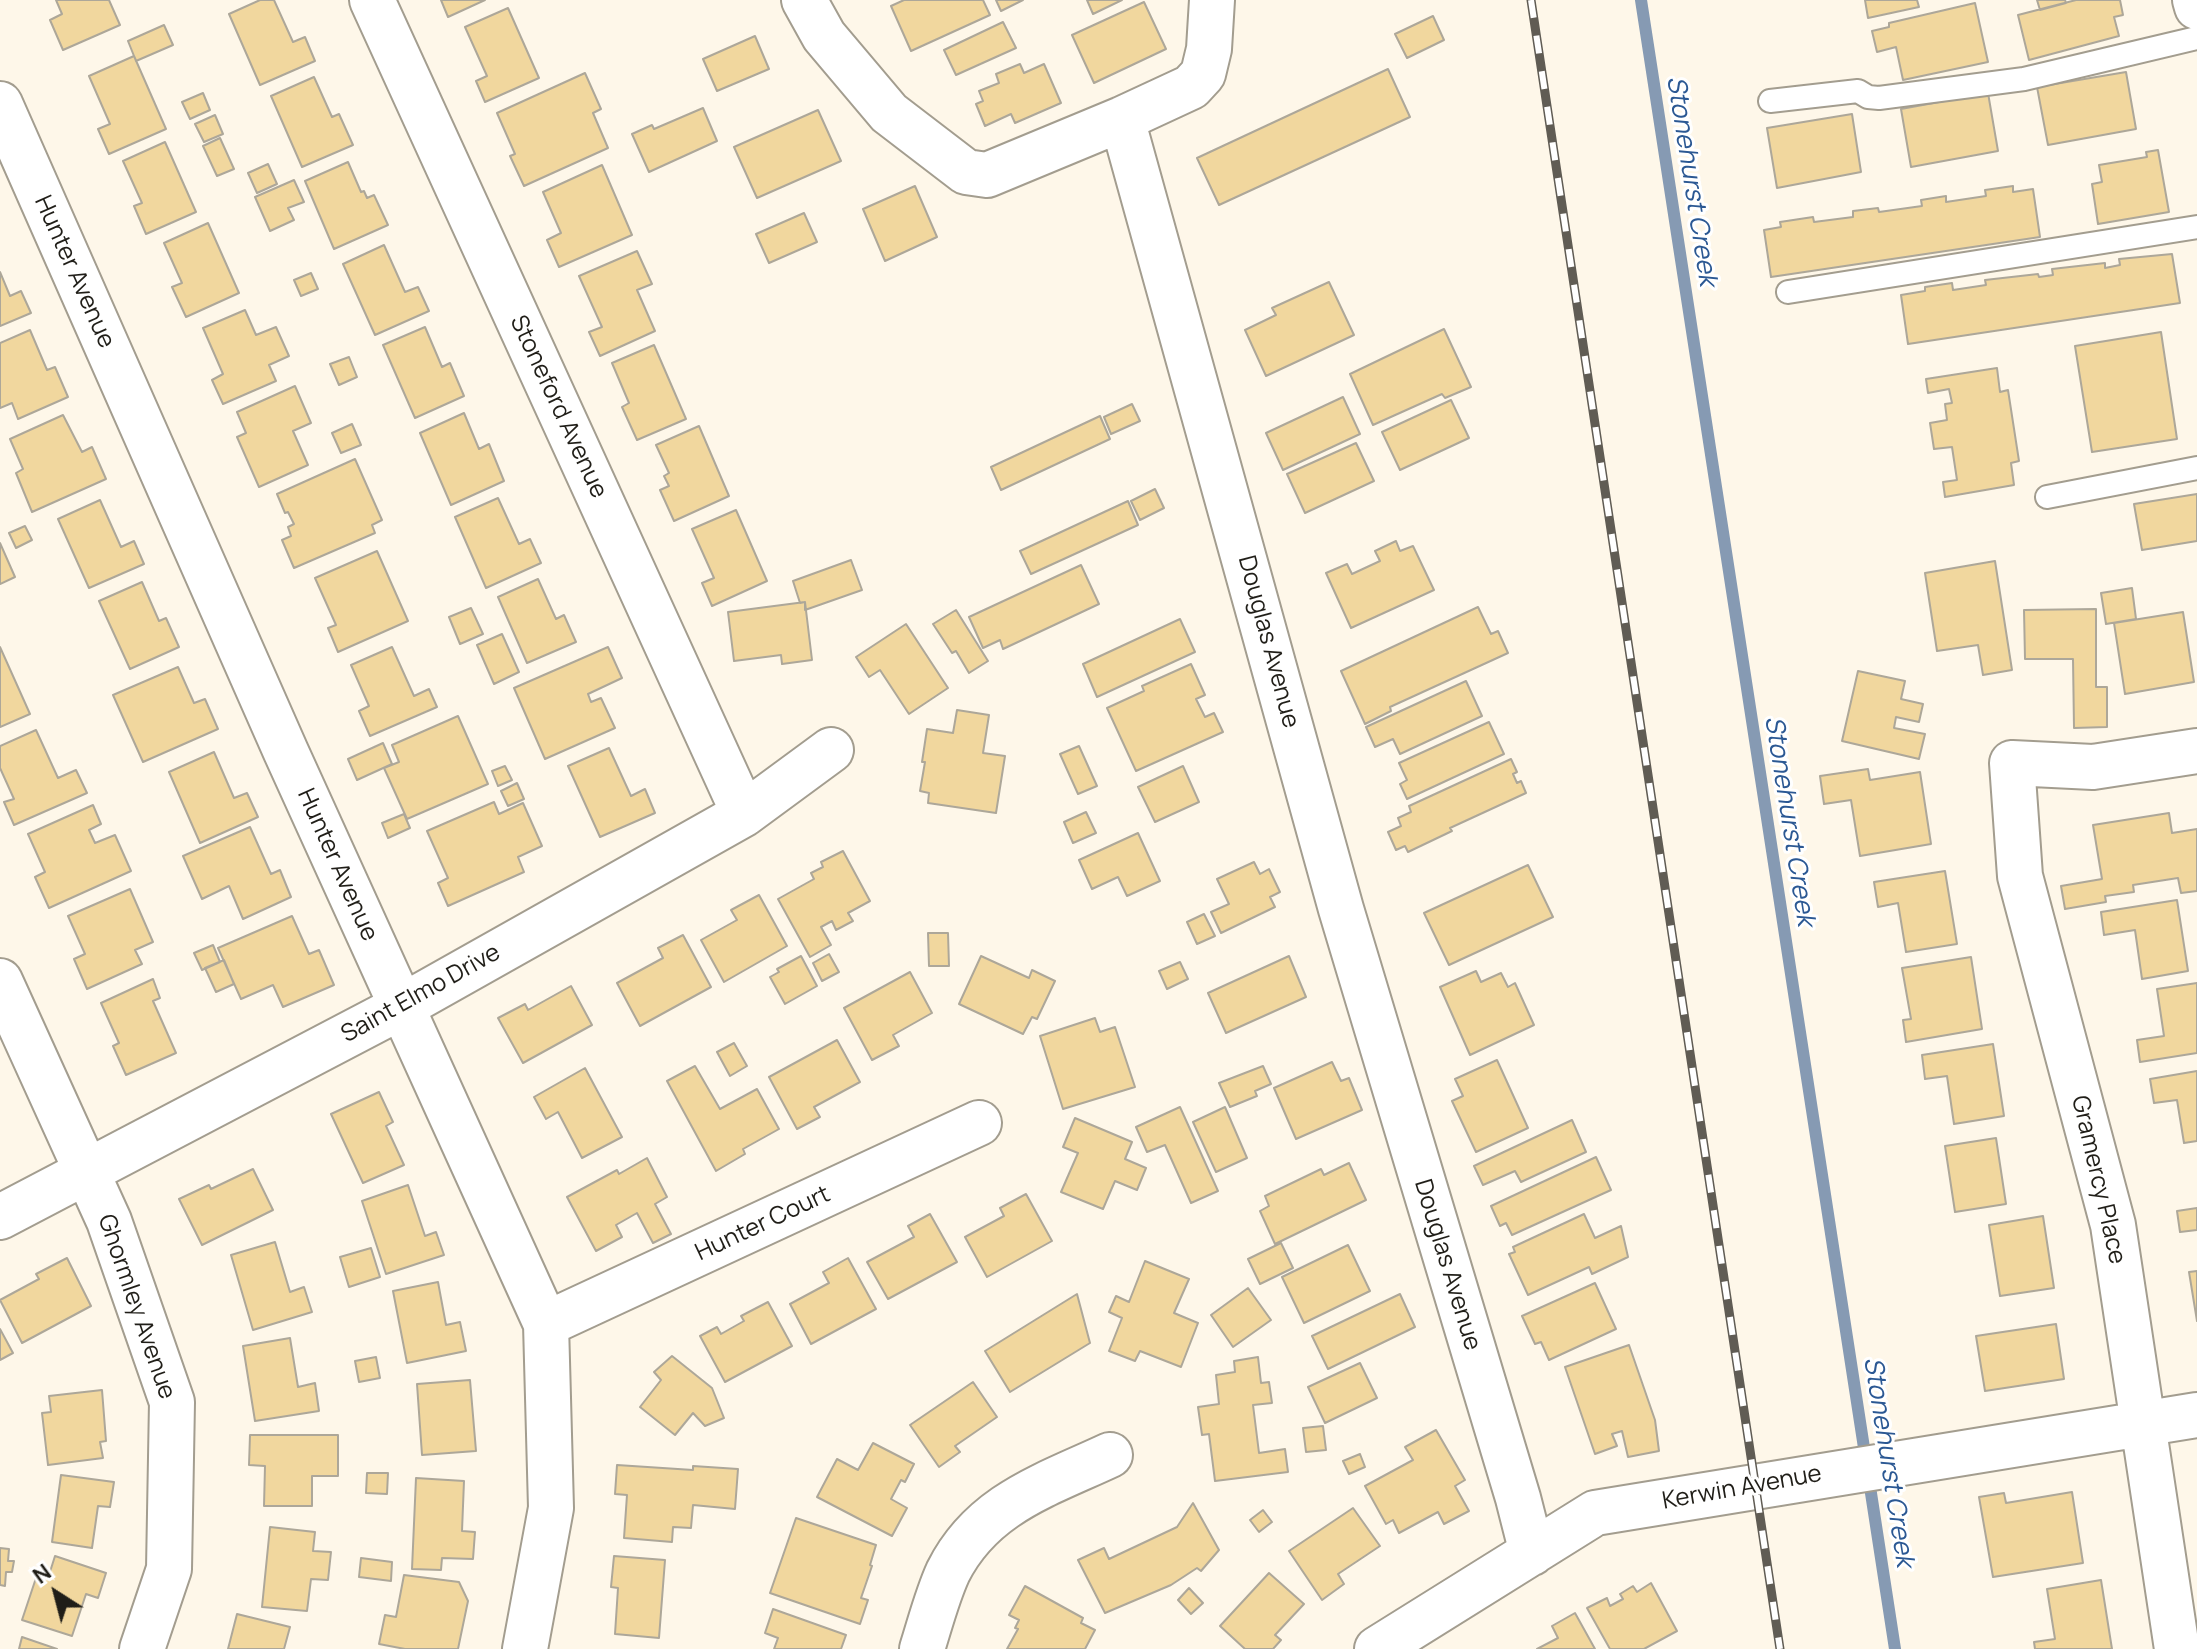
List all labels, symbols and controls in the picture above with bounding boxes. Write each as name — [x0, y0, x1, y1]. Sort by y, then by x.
water label: Stonehurst Creek — [1659, 74, 1723, 288]
street label: Hunter Avenue — [28, 191, 120, 353]
street label: Stoneford Avenue — [503, 311, 613, 503]
street label: Douglas Avenue — [1231, 553, 1305, 731]
water label: Stonehurst Creek — [1757, 714, 1821, 928]
street label: Hunter Avenue — [291, 784, 383, 946]
street label: Saint Elmo Drive — [337, 938, 505, 1050]
street label: Gramercy Place — [2065, 1093, 2131, 1267]
street label: Douglas Avenue — [1407, 1176, 1487, 1354]
street label: Hunter Court — [691, 1180, 835, 1268]
street label: Ghormley Avenue — [91, 1211, 181, 1403]
water label: Stonehurst Creek — [1856, 1355, 1920, 1569]
street label: Kerwin Avenue — [1660, 1460, 1824, 1516]
north arrow — [16, 1553, 96, 1633]
text: N — [27, 1557, 57, 1590]

